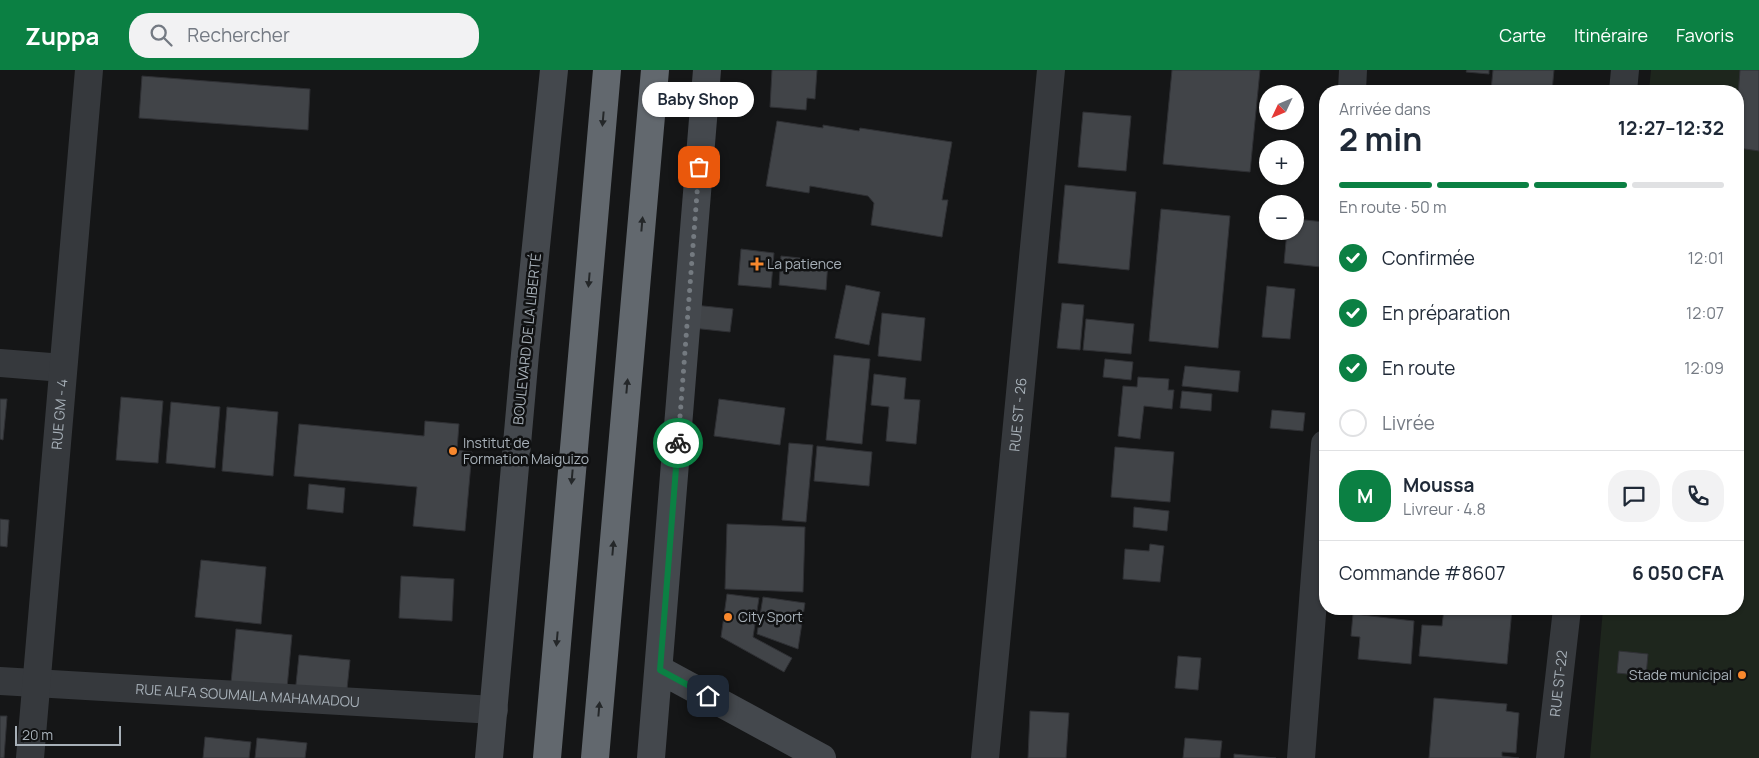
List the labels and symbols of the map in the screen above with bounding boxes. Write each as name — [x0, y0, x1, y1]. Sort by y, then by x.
callout: Baby Shop — [643, 82, 755, 117]
north arrow — [1259, 85, 1304, 130]
one-way arrow — [599, 111, 607, 127]
pin — [678, 146, 720, 188]
one-way arrow — [638, 216, 646, 232]
street label: BOULEVARD DE LA LIBERTÉ — [508, 252, 545, 426]
place label: La patience — [767, 254, 842, 273]
marker: La patience — [751, 258, 763, 270]
one-way arrow — [585, 273, 593, 289]
one-way arrow — [624, 377, 632, 393]
street label: RUE ST - 26 — [1004, 377, 1030, 452]
street label: RUE GM - 4 — [46, 378, 71, 450]
courier — [653, 418, 703, 468]
place label: Institut de Formation Maiguizo — [463, 433, 589, 468]
marker: Institut de Formation Maiguizo — [447, 445, 459, 457]
one-way arrow — [567, 469, 575, 485]
one-way arrow — [609, 539, 617, 555]
place label: City Sport — [738, 607, 803, 626]
marker: City Sport — [722, 611, 734, 623]
one-way arrow — [553, 631, 561, 647]
street label: RUE ST-22 — [1545, 649, 1571, 718]
place label: Stade municipal — [1629, 665, 1732, 684]
marker: Stade municipal — [1736, 669, 1748, 681]
pin — [687, 675, 729, 717]
street label: RUE ALFA SOUMAILA MAHAMADOU — [135, 679, 360, 711]
one-way arrow — [595, 701, 603, 717]
scale bar — [15, 723, 121, 746]

